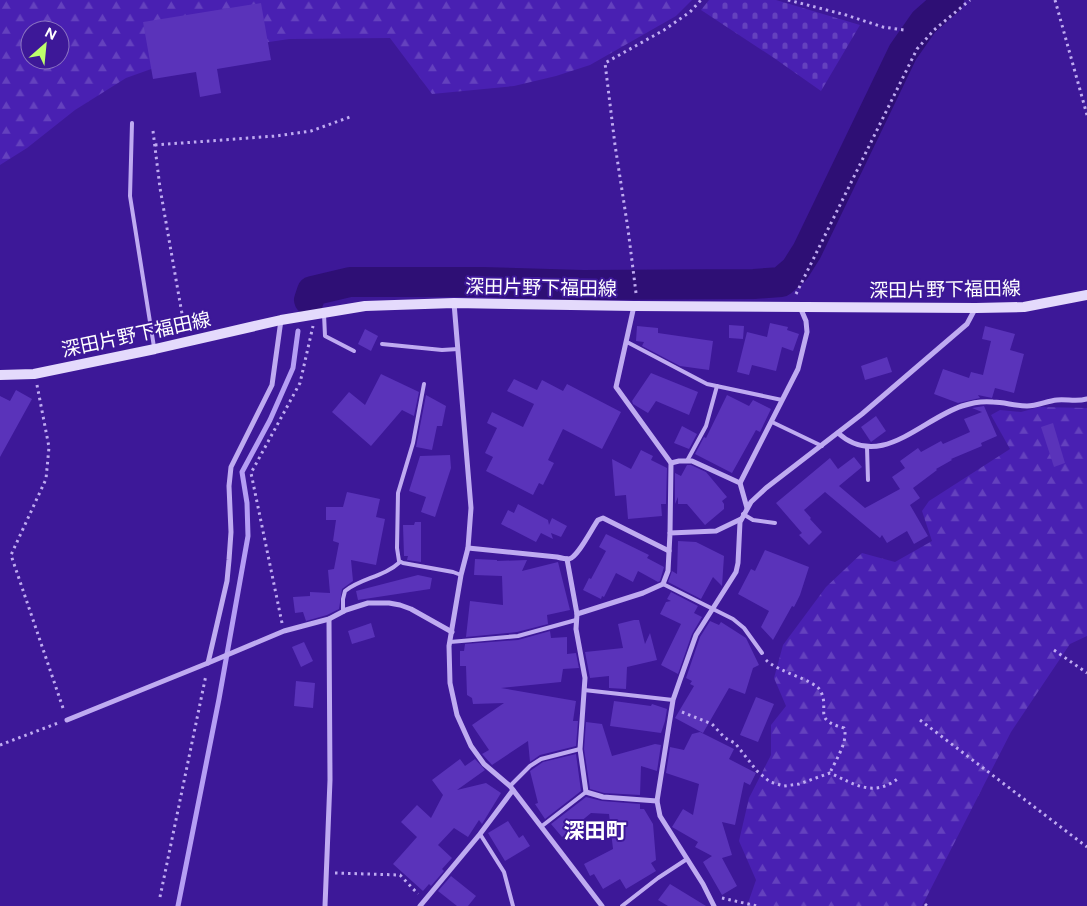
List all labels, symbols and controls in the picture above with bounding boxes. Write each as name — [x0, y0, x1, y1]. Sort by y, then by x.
north arrow — [20, 20, 70, 70]
text: N — [42, 24, 59, 44]
street label: 深田片野下福田線 — [465, 275, 617, 300]
street label: 深田片野下福田線 — [869, 277, 1021, 302]
street label: 深田片野下福田線 — [59, 307, 213, 362]
district label: 深田町 — [564, 818, 627, 843]

